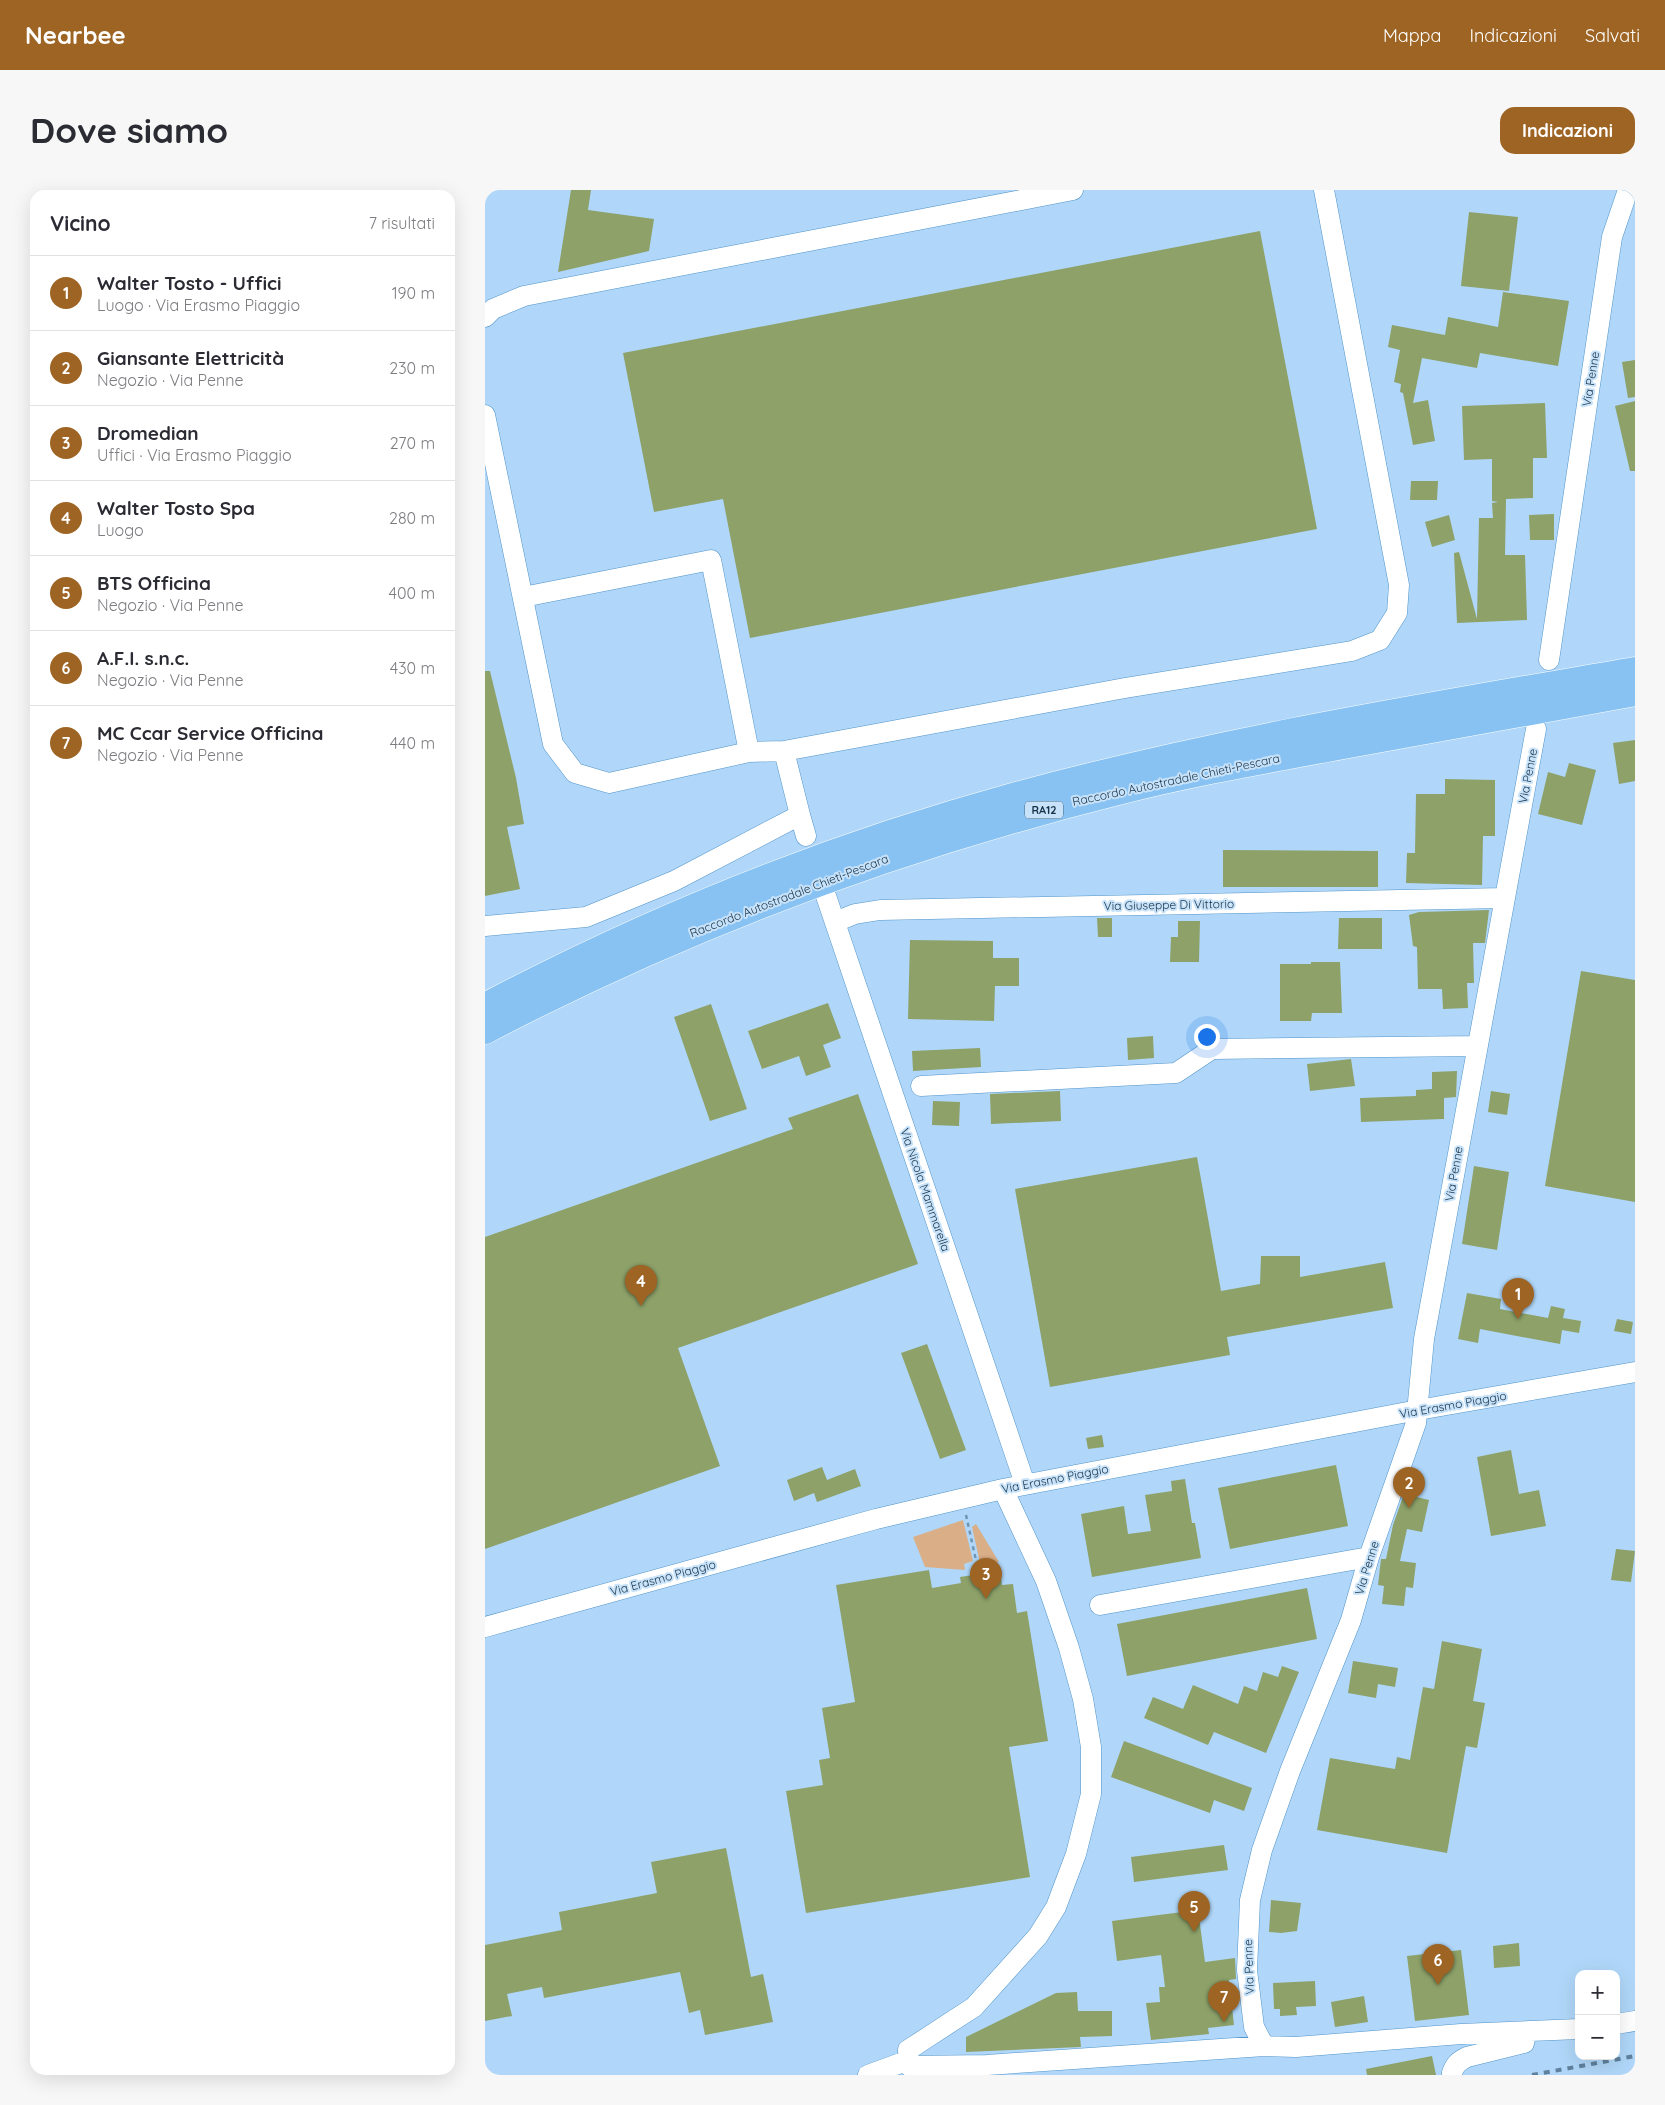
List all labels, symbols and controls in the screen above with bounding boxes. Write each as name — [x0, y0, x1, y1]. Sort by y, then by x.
text: Nearbee — [25, 20, 126, 50]
text: Mappa — [1383, 24, 1441, 47]
text: Indicazioni — [1469, 24, 1557, 47]
text: Salvati — [1585, 24, 1640, 47]
button: Indicazioni — [1500, 107, 1635, 154]
text: Dove siamo — [30, 108, 228, 152]
text: Vicino — [50, 210, 111, 236]
text: 7 risultati — [369, 213, 435, 233]
text: Walter Tosto - Uffici — [97, 271, 281, 295]
text: 1 — [63, 283, 69, 303]
text: 190 m — [392, 283, 435, 303]
text: Luogo · Via Erasmo Piaggio — [97, 295, 300, 315]
text: Giansante Elettricità — [97, 346, 284, 370]
street label: Via Penne — [1579, 350, 1602, 408]
text: 2 — [61, 358, 71, 378]
text: 230 m — [389, 358, 435, 378]
text: Negozio · Via Penne — [97, 370, 243, 390]
text: Dromedian — [97, 421, 199, 445]
text: 3 — [62, 433, 70, 453]
text: 270 m — [390, 433, 435, 453]
text: Uffici · Via Erasmo Piaggio — [97, 445, 292, 465]
text: Walter Tosto Spa — [97, 496, 255, 520]
text: 4 — [61, 508, 71, 528]
text: 280 m — [389, 508, 435, 528]
text: Luogo — [97, 520, 144, 540]
text: BTS Officina — [97, 571, 211, 595]
text: 5 — [61, 583, 71, 603]
text: 400 m — [389, 583, 435, 603]
text: Negozio · Via Penne — [97, 595, 243, 615]
text: A.F.I. s.n.c. — [97, 646, 189, 670]
text: 6 — [62, 658, 70, 678]
text: 430 m — [390, 658, 435, 678]
text: Negozio · Via Penne — [97, 670, 243, 690]
text: MC Ccar Service Officina — [97, 721, 324, 745]
text: 7 — [62, 733, 70, 753]
text: 440 m — [390, 733, 435, 753]
text: Negozio · Via Penne — [97, 745, 243, 765]
street label: Via Penne — [1515, 747, 1540, 805]
street label: Raccordo Autostradale Chieti-Pescara — [1071, 750, 1281, 809]
road number: RA12 — [1025, 802, 1063, 818]
street label: Raccordo Autostradale Chieti-Pescara — [687, 851, 890, 940]
street label: Via Giuseppe Di Vittorio — [1104, 896, 1234, 913]
your location — [1194, 1024, 1220, 1050]
street label: Via Nicola Mammarella — [897, 1126, 954, 1253]
street label: Via Penne — [1441, 1145, 1466, 1203]
pin: 4 — [625, 1265, 657, 1306]
pin: 1 — [1502, 1278, 1534, 1319]
street label: Via Erasmo Piaggio — [1398, 1388, 1508, 1421]
street label: Via Erasmo Piaggio — [1000, 1461, 1110, 1496]
pin: 2 — [1393, 1467, 1425, 1508]
street label: Via Penne — [1351, 1539, 1382, 1597]
street label: Via Erasmo Piaggio — [609, 1556, 717, 1599]
pin: 3 — [970, 1558, 1002, 1599]
pin: 5 — [1178, 1891, 1210, 1932]
street label: Via Penne — [1240, 1939, 1257, 1995]
pin: 6 — [1422, 1944, 1454, 1985]
map controls — [1575, 1970, 1620, 2060]
button: + — [1575, 1970, 1620, 2015]
pin: 7 — [1208, 1981, 1240, 2022]
button: − — [1575, 2015, 1620, 2060]

